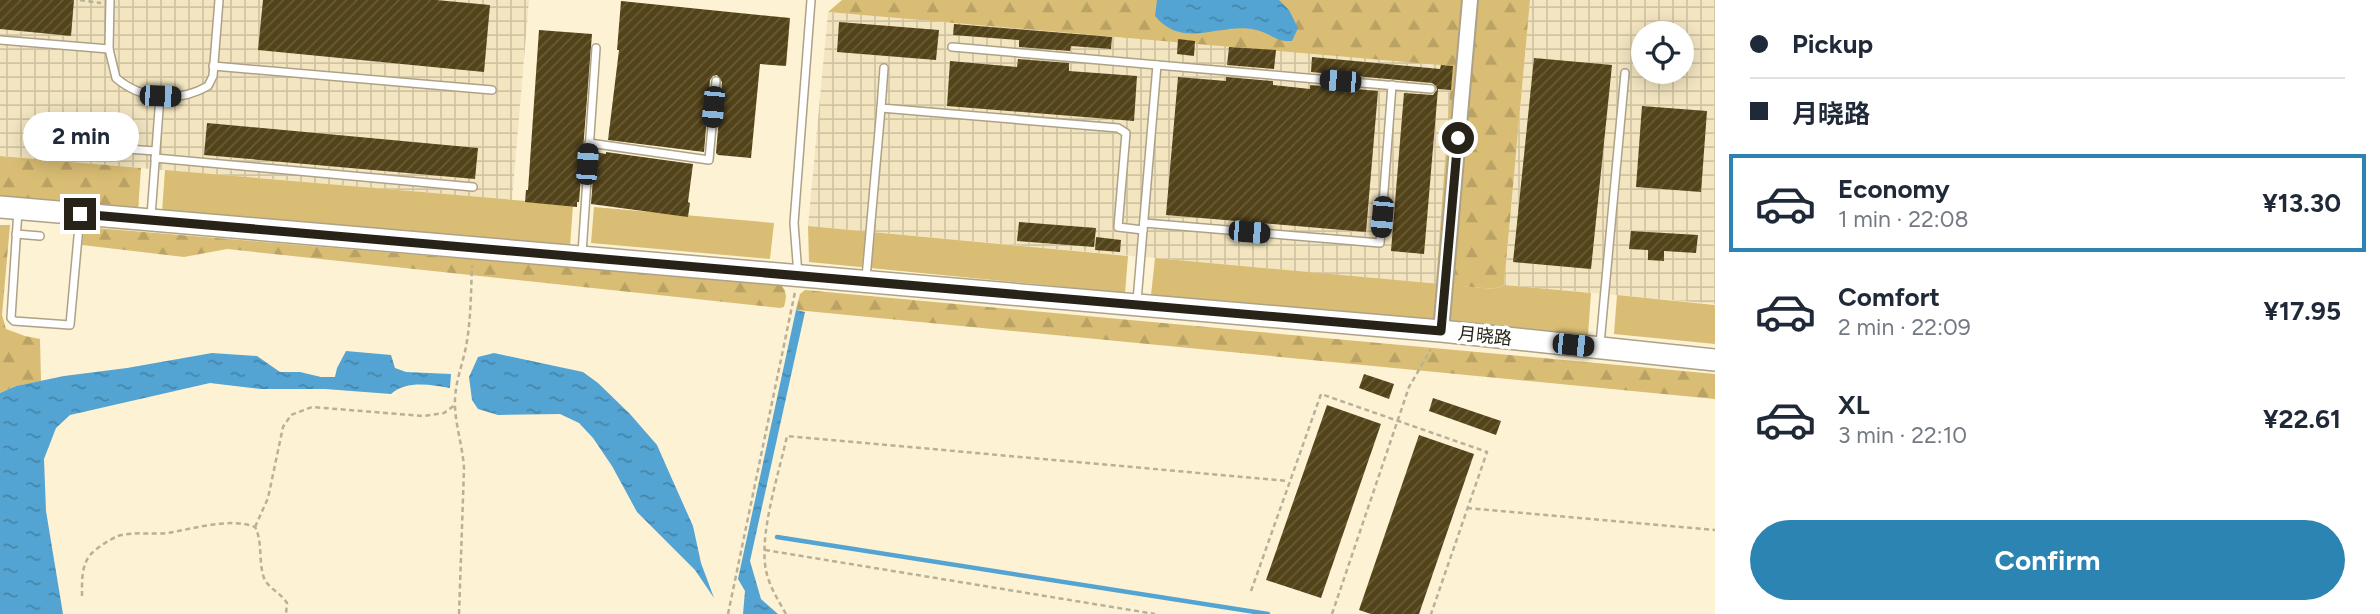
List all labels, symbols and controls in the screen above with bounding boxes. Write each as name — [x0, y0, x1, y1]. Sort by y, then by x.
map controls — [1631, 21, 1694, 84]
button: locate — [1631, 21, 1694, 84]
text: Pickup — [1792, 28, 1873, 60]
car — [1319, 69, 1362, 93]
car — [139, 85, 182, 107]
car — [701, 85, 726, 129]
text: 月晓路 — [1792, 98, 1870, 130]
callout: 2 min — [22, 113, 138, 162]
text: 2 min — [52, 122, 110, 150]
route start — [1442, 122, 1474, 154]
car — [576, 142, 599, 186]
icon: car — [1754, 172, 1817, 235]
text: Economy — [1838, 173, 1950, 205]
text: ¥13.30 — [2262, 187, 2341, 219]
car — [1370, 195, 1395, 239]
route end — [64, 198, 96, 230]
text: 1 min · 22:08 — [1838, 205, 1969, 233]
car — [1228, 220, 1271, 244]
icon: car — [1754, 280, 1817, 343]
text: Comfort — [1838, 281, 1940, 313]
text: ¥17.95 — [2263, 295, 2341, 327]
text: 2 min · 22:09 — [1838, 313, 1971, 341]
street label: 月晓路 — [1457, 322, 1513, 350]
car — [1552, 332, 1595, 358]
icon: car — [1754, 388, 1817, 451]
text: XL — [1838, 389, 1870, 421]
text: ¥22.61 — [2263, 403, 2341, 435]
text: 3 min · 22:10 — [1838, 421, 1967, 449]
button: Confirm — [1750, 520, 2345, 600]

